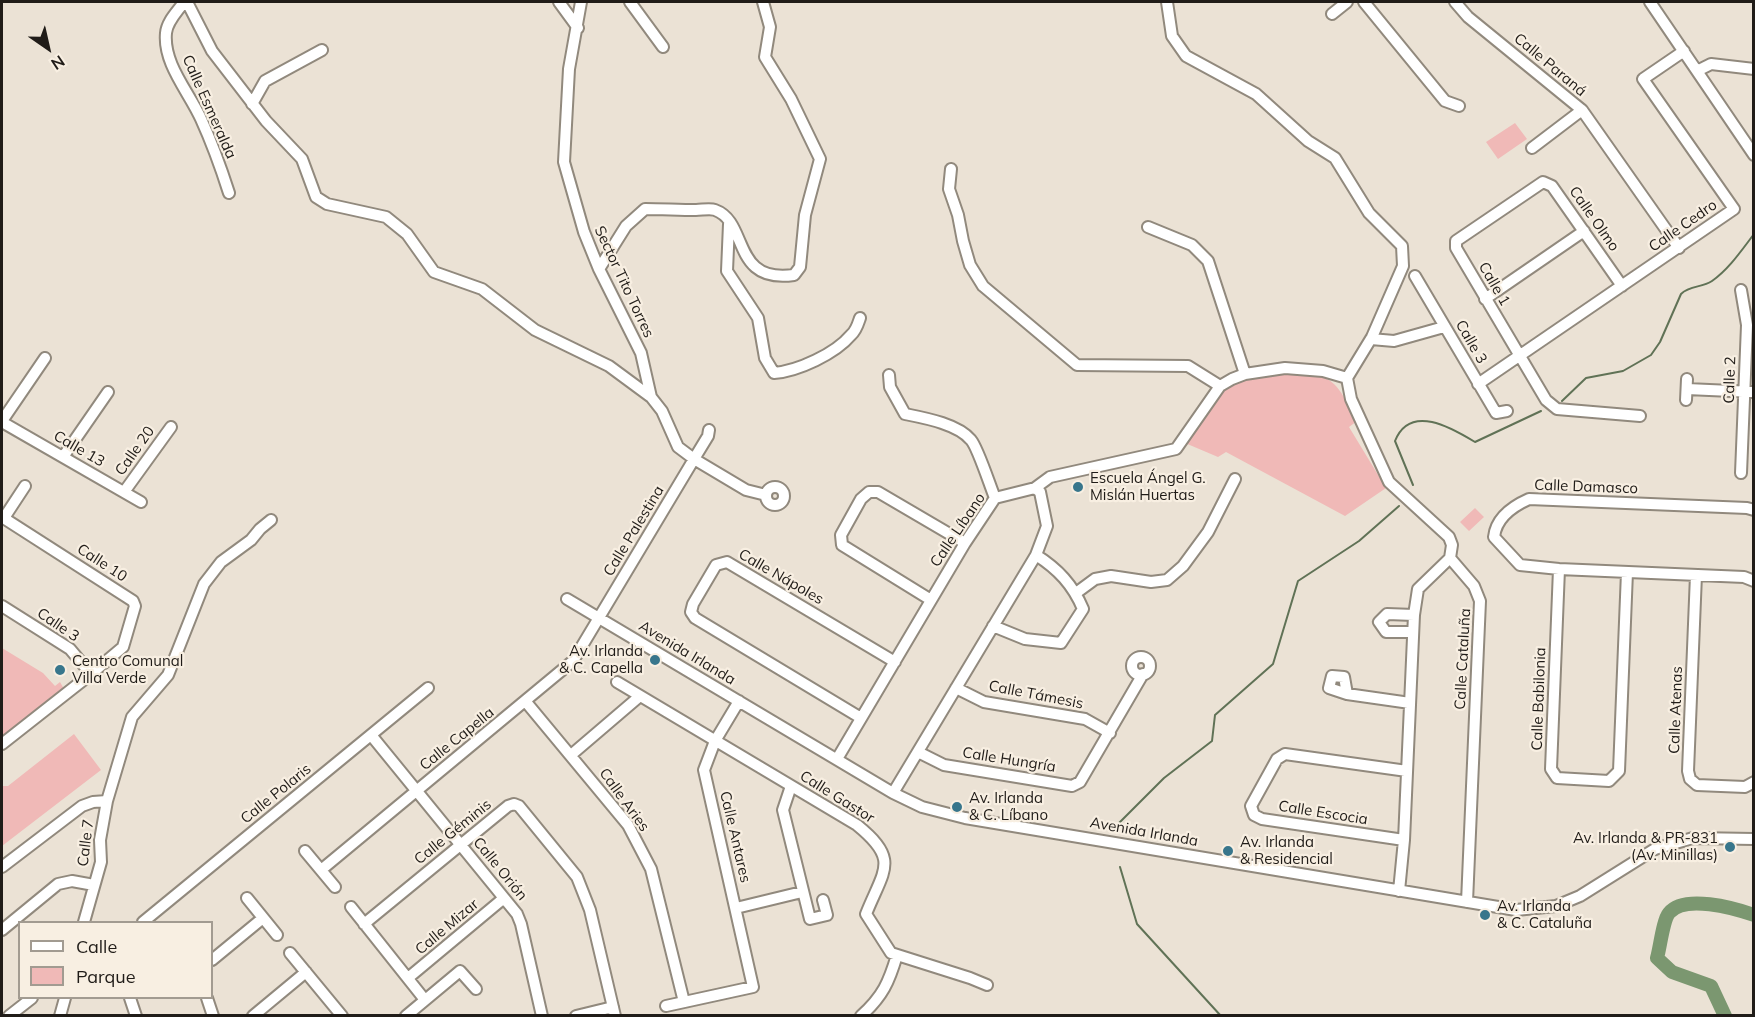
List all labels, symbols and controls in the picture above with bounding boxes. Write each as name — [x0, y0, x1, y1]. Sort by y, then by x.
north arrow — [18, 18, 78, 78]
street label: Calle Paraná — [1510, 30, 1590, 100]
text: N — [47, 51, 69, 75]
street label: Calle Esmeralda — [178, 52, 240, 162]
street label: Calle Olmo — [1565, 183, 1623, 255]
street label: Calle Cedro — [1645, 196, 1721, 256]
street label: Sector Tito Torres — [590, 223, 658, 341]
street label: Calle 1 — [1474, 259, 1514, 309]
street label: Calle 3 — [1451, 317, 1491, 367]
street label: Calle 2 — [1720, 356, 1740, 404]
street label: Calle 20 — [112, 423, 158, 479]
street label: Calle 13 — [50, 427, 108, 471]
place label: Escuela Ángel G. Mislán Huertas — [1090, 469, 1206, 504]
street label: Calle Damasco — [1534, 476, 1638, 498]
marker: Escuela Ángel G. Mislán Huertas — [1071, 480, 1085, 494]
street label: Calle Palestina — [600, 483, 668, 579]
street label: Calle Líbano — [927, 490, 989, 570]
street label: Calle 10 — [74, 540, 130, 586]
street label: Calle Nápoles — [735, 545, 827, 609]
street label: Calle 3 — [33, 604, 83, 646]
street label: Calle Cataluña — [1451, 608, 1475, 710]
street label: Avenida Irlanda — [635, 617, 739, 689]
place label: Av. Irlanda & C. Capella — [559, 642, 643, 677]
street label: Calle Babilonia — [1528, 647, 1550, 751]
place label: Centro Comunal Villa Verde — [72, 652, 183, 687]
marker: Av. Irlanda & C. Capella — [648, 653, 662, 667]
marker: Centro Comunal Villa Verde — [53, 663, 67, 677]
street label: Calle Atenas — [1665, 666, 1687, 754]
street label: Calle Támesis — [987, 677, 1085, 713]
street label: Calle Capella — [416, 704, 498, 774]
street label: Calle Hungría — [961, 744, 1057, 776]
street label: Calle Polaris — [237, 760, 315, 828]
street label: Calle Aries — [595, 765, 653, 835]
street label: Calle Gastor — [796, 767, 878, 827]
place label: Av. Irlanda & C. Líbano — [969, 789, 1048, 824]
street label: Calle Antares — [716, 790, 754, 884]
street label: Calle Géminis — [411, 795, 495, 869]
street label: Calle Escocia — [1277, 797, 1369, 829]
marker: Av. Irlanda & C. Líbano — [950, 800, 964, 814]
street label: Avenida Irlanda — [1088, 814, 1200, 850]
street label: Calle 7 — [74, 818, 98, 868]
place label: Av. Irlanda & PR-831 (Av. Minillas) — [1573, 829, 1718, 864]
place label: Av. Irlanda & Residencial — [1240, 833, 1333, 868]
street label: Calle Orión — [469, 834, 531, 904]
marker: Av. Irlanda & PR-831 (Av. Minillas) — [1723, 840, 1737, 854]
marker: Av. Irlanda & Residencial — [1221, 844, 1235, 858]
street label: Calle Mizar — [412, 895, 482, 959]
place label: Av. Irlanda & C. Cataluña — [1497, 897, 1592, 932]
marker: Av. Irlanda & C. Cataluña — [1478, 908, 1492, 922]
legend — [18, 921, 213, 999]
text: Calle — [76, 935, 117, 958]
text: Parque — [76, 965, 135, 988]

